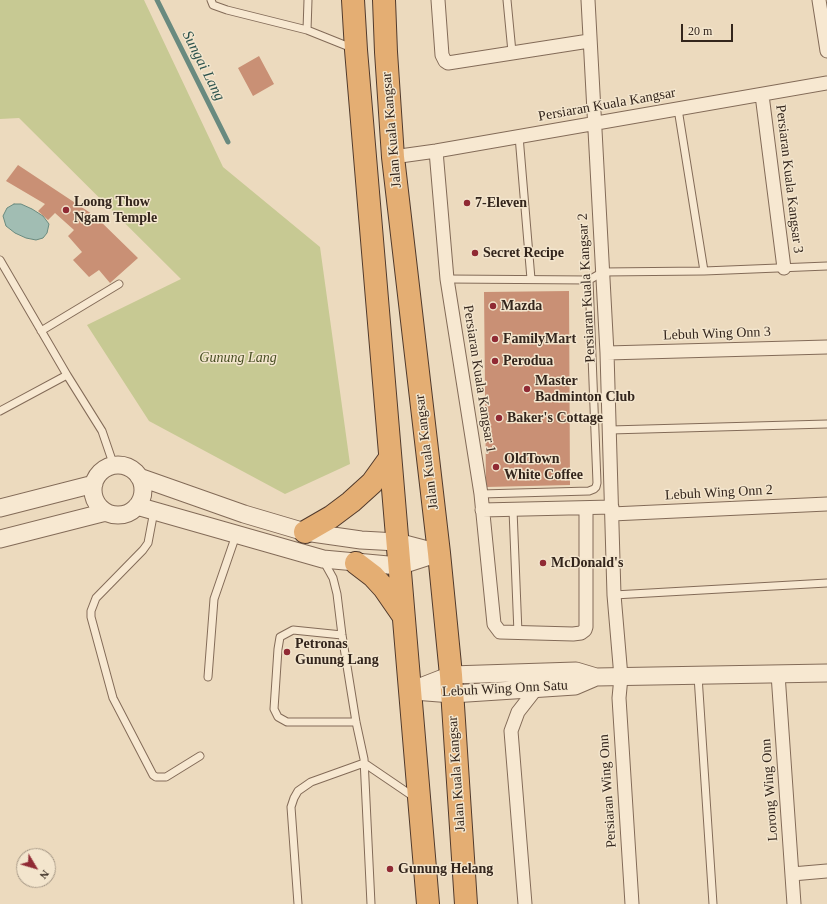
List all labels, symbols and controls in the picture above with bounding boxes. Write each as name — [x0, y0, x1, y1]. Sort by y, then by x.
scale bar — [683, 16, 735, 42]
text: 20 m — [688, 24, 712, 38]
water label: Sungai Lang — [178, 28, 228, 104]
street label: Jalan Kuala Kangsar — [379, 72, 405, 188]
street label: Persiaran Kuala Kangsar — [537, 85, 677, 125]
street label: Persiaran Kuala Kangsar 3 — [772, 104, 806, 254]
place label: Loong Thow Ngam Temple — [74, 194, 157, 226]
place label: 7-Eleven — [475, 195, 527, 211]
marker: 7-Eleven — [462, 198, 472, 208]
marker: Loong Thow Ngam Temple — [61, 205, 71, 215]
street label: Persiaran Kuala Kangsar 2 — [575, 213, 599, 363]
place label: Secret Recipe — [483, 245, 564, 261]
marker: Secret Recipe — [470, 248, 480, 258]
place label: Mazda — [501, 298, 542, 314]
marker: Mazda — [488, 301, 498, 311]
street label: Persiaran Kuala Kangsar 1 — [459, 304, 499, 454]
street label: Lebuh Wing Onn 3 — [663, 324, 771, 344]
place label: FamilyMart — [503, 331, 576, 347]
marker: FamilyMart — [490, 334, 500, 344]
park label: Gunung Lang — [199, 350, 277, 366]
place label: Perodua — [503, 353, 553, 369]
marker: Perodua — [490, 356, 500, 366]
place label: Master Badminton Club — [535, 373, 635, 406]
marker: Master Badminton Club — [522, 384, 532, 394]
street label: Jalan Kuala Kangsar — [412, 393, 442, 511]
place label: Baker's Cottage — [507, 410, 603, 426]
marker: Baker's Cottage — [494, 413, 504, 423]
place label: OldTown White Coffee — [504, 451, 583, 484]
marker: OldTown White Coffee — [491, 462, 501, 472]
street label: Lebuh Wing Onn 2 — [665, 482, 773, 504]
place label: McDonald's — [551, 555, 623, 571]
marker: McDonald's — [538, 558, 548, 568]
place label: Petronas Gunung Lang — [295, 636, 379, 668]
marker: Petronas Gunung Lang — [282, 647, 292, 657]
street label: Lebuh Wing Onn Satu — [442, 677, 568, 701]
street label: Jalan Kuala Kangsar — [445, 716, 469, 832]
street label: Persiaran Wing Onn — [596, 734, 620, 848]
street label: Lorong Wing Onn — [758, 738, 782, 842]
north arrow — [16, 848, 56, 888]
place label: Gunung Helang — [398, 861, 493, 877]
marker: Gunung Helang — [385, 864, 395, 874]
text: N — [37, 868, 52, 882]

